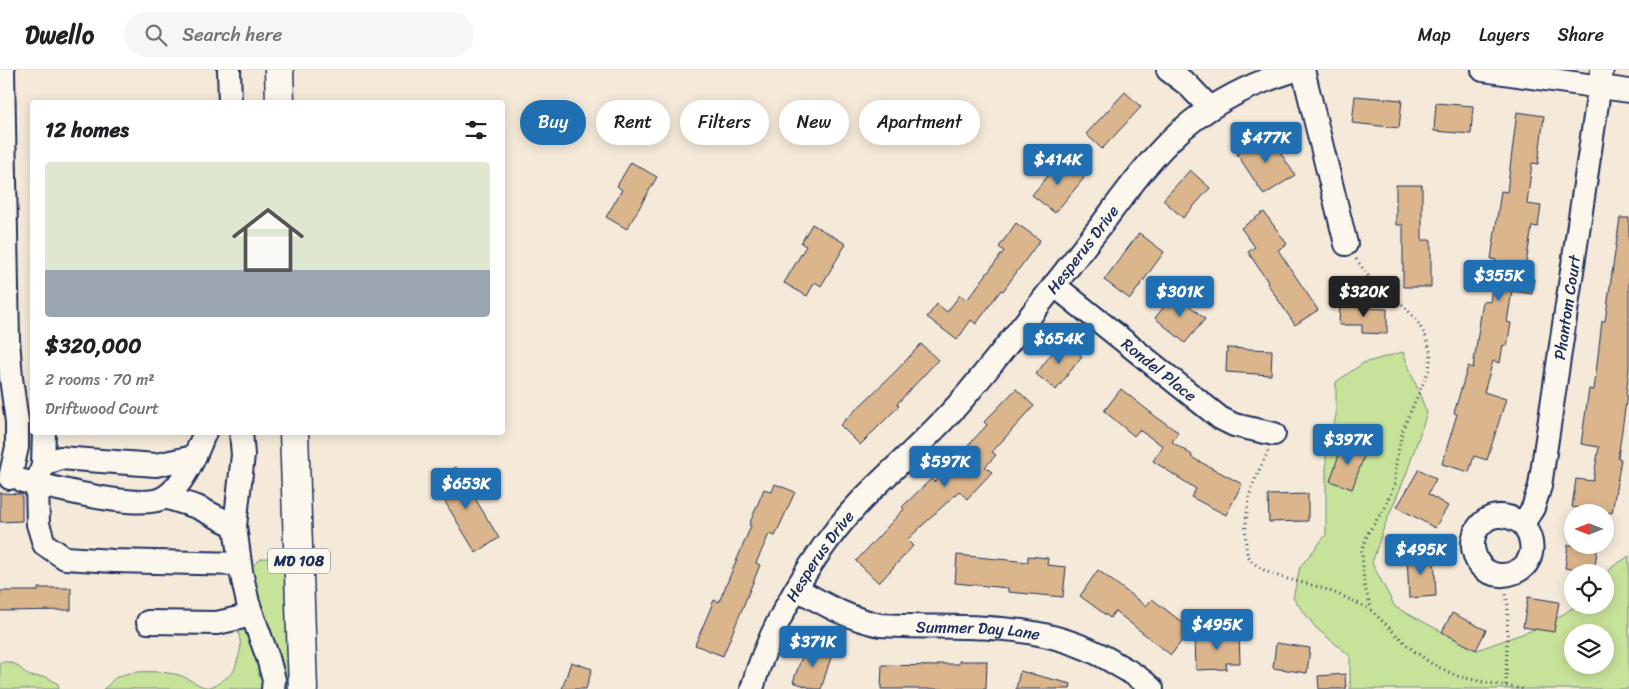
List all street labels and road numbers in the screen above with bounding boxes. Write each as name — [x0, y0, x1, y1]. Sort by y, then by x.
street label: Hesperus Drive — [1038, 198, 1126, 300]
street label: Phantom Court — [1545, 253, 1589, 362]
street label: Rondel Place — [1115, 330, 1204, 409]
street label: Hesperus Drive — [777, 503, 861, 607]
road number: MD 108 — [268, 548, 330, 574]
street label: Summer Day Lane — [916, 612, 1043, 648]

